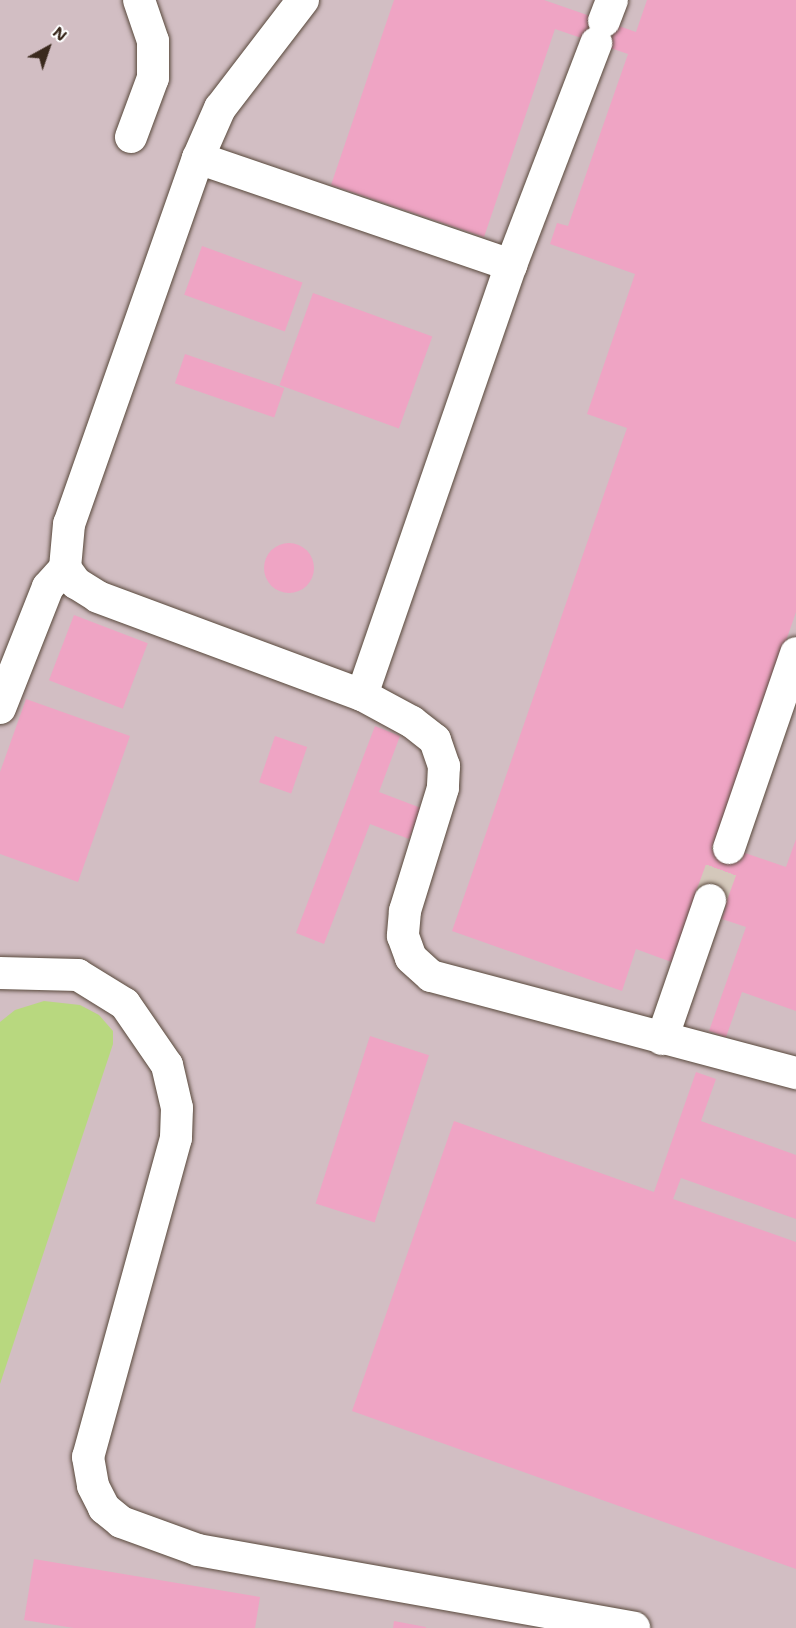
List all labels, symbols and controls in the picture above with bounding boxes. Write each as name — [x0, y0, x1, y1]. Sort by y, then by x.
north arrow — [18, 18, 78, 78]
text: N — [48, 22, 72, 46]

